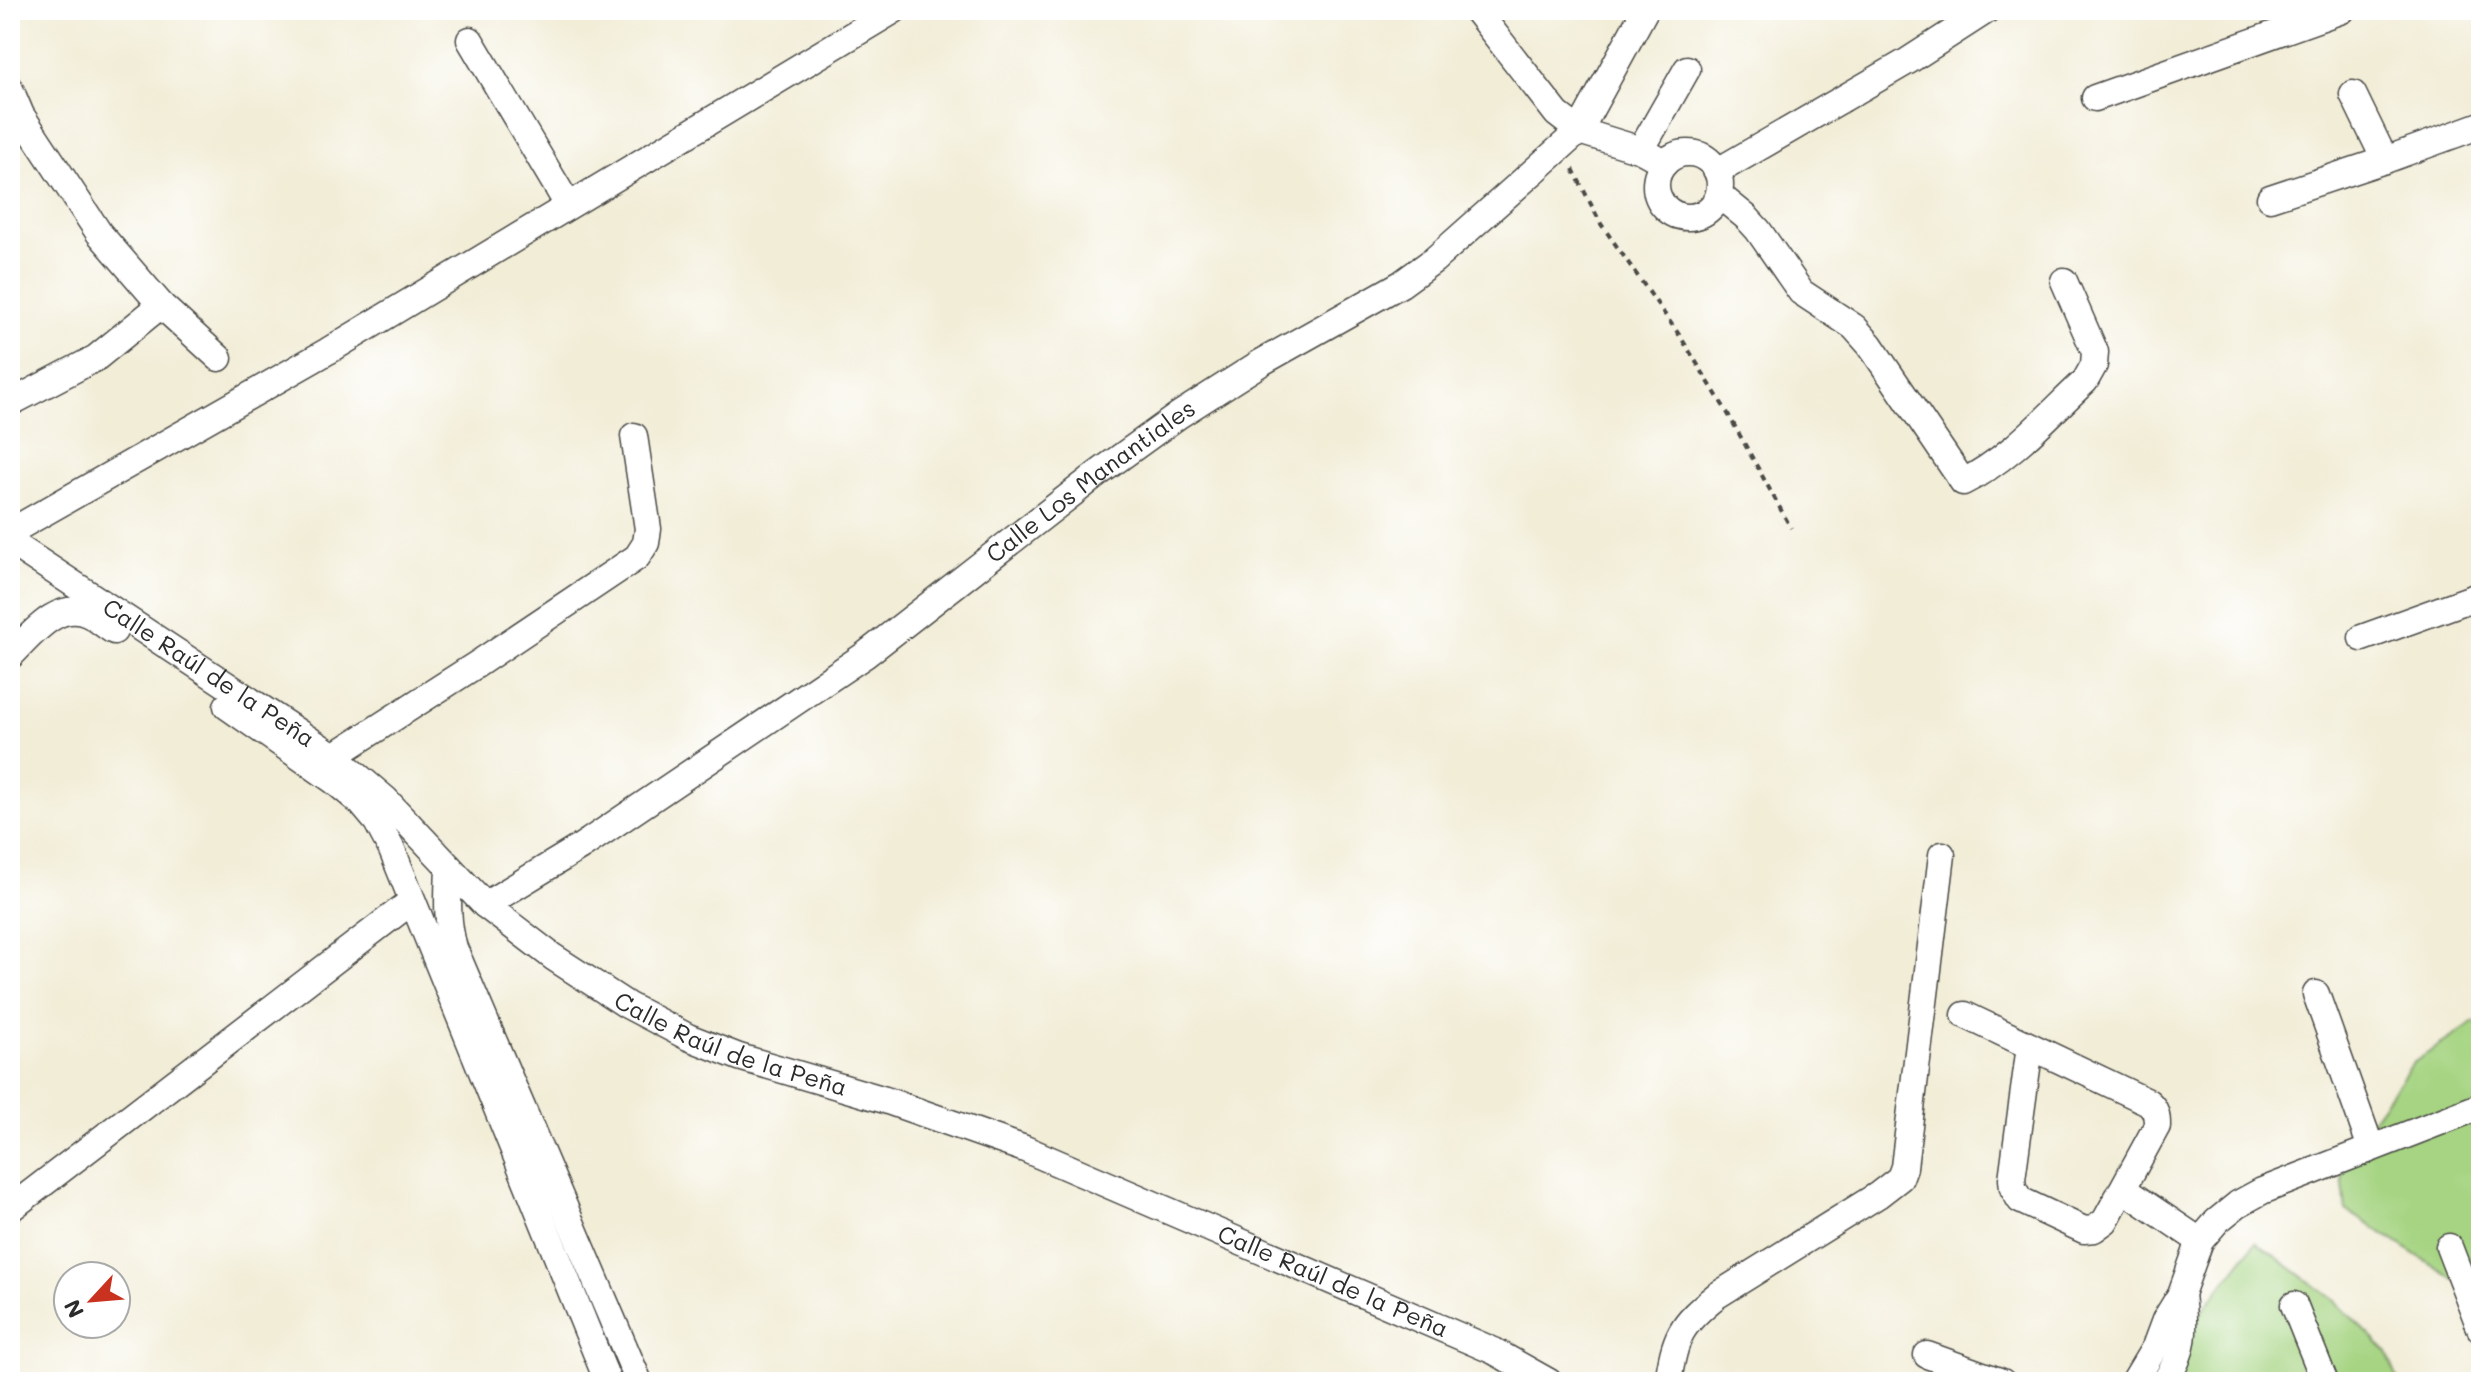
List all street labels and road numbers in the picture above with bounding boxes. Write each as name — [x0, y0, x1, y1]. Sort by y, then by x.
street label: Calle Los Manantiales — [979, 392, 1201, 569]
street label: Calle Raúl de la Peña — [97, 591, 321, 753]
street label: Calle Raúl de la Peña — [609, 984, 851, 1102]
street label: Calle Raúl de la Peña — [1213, 1217, 1454, 1344]

